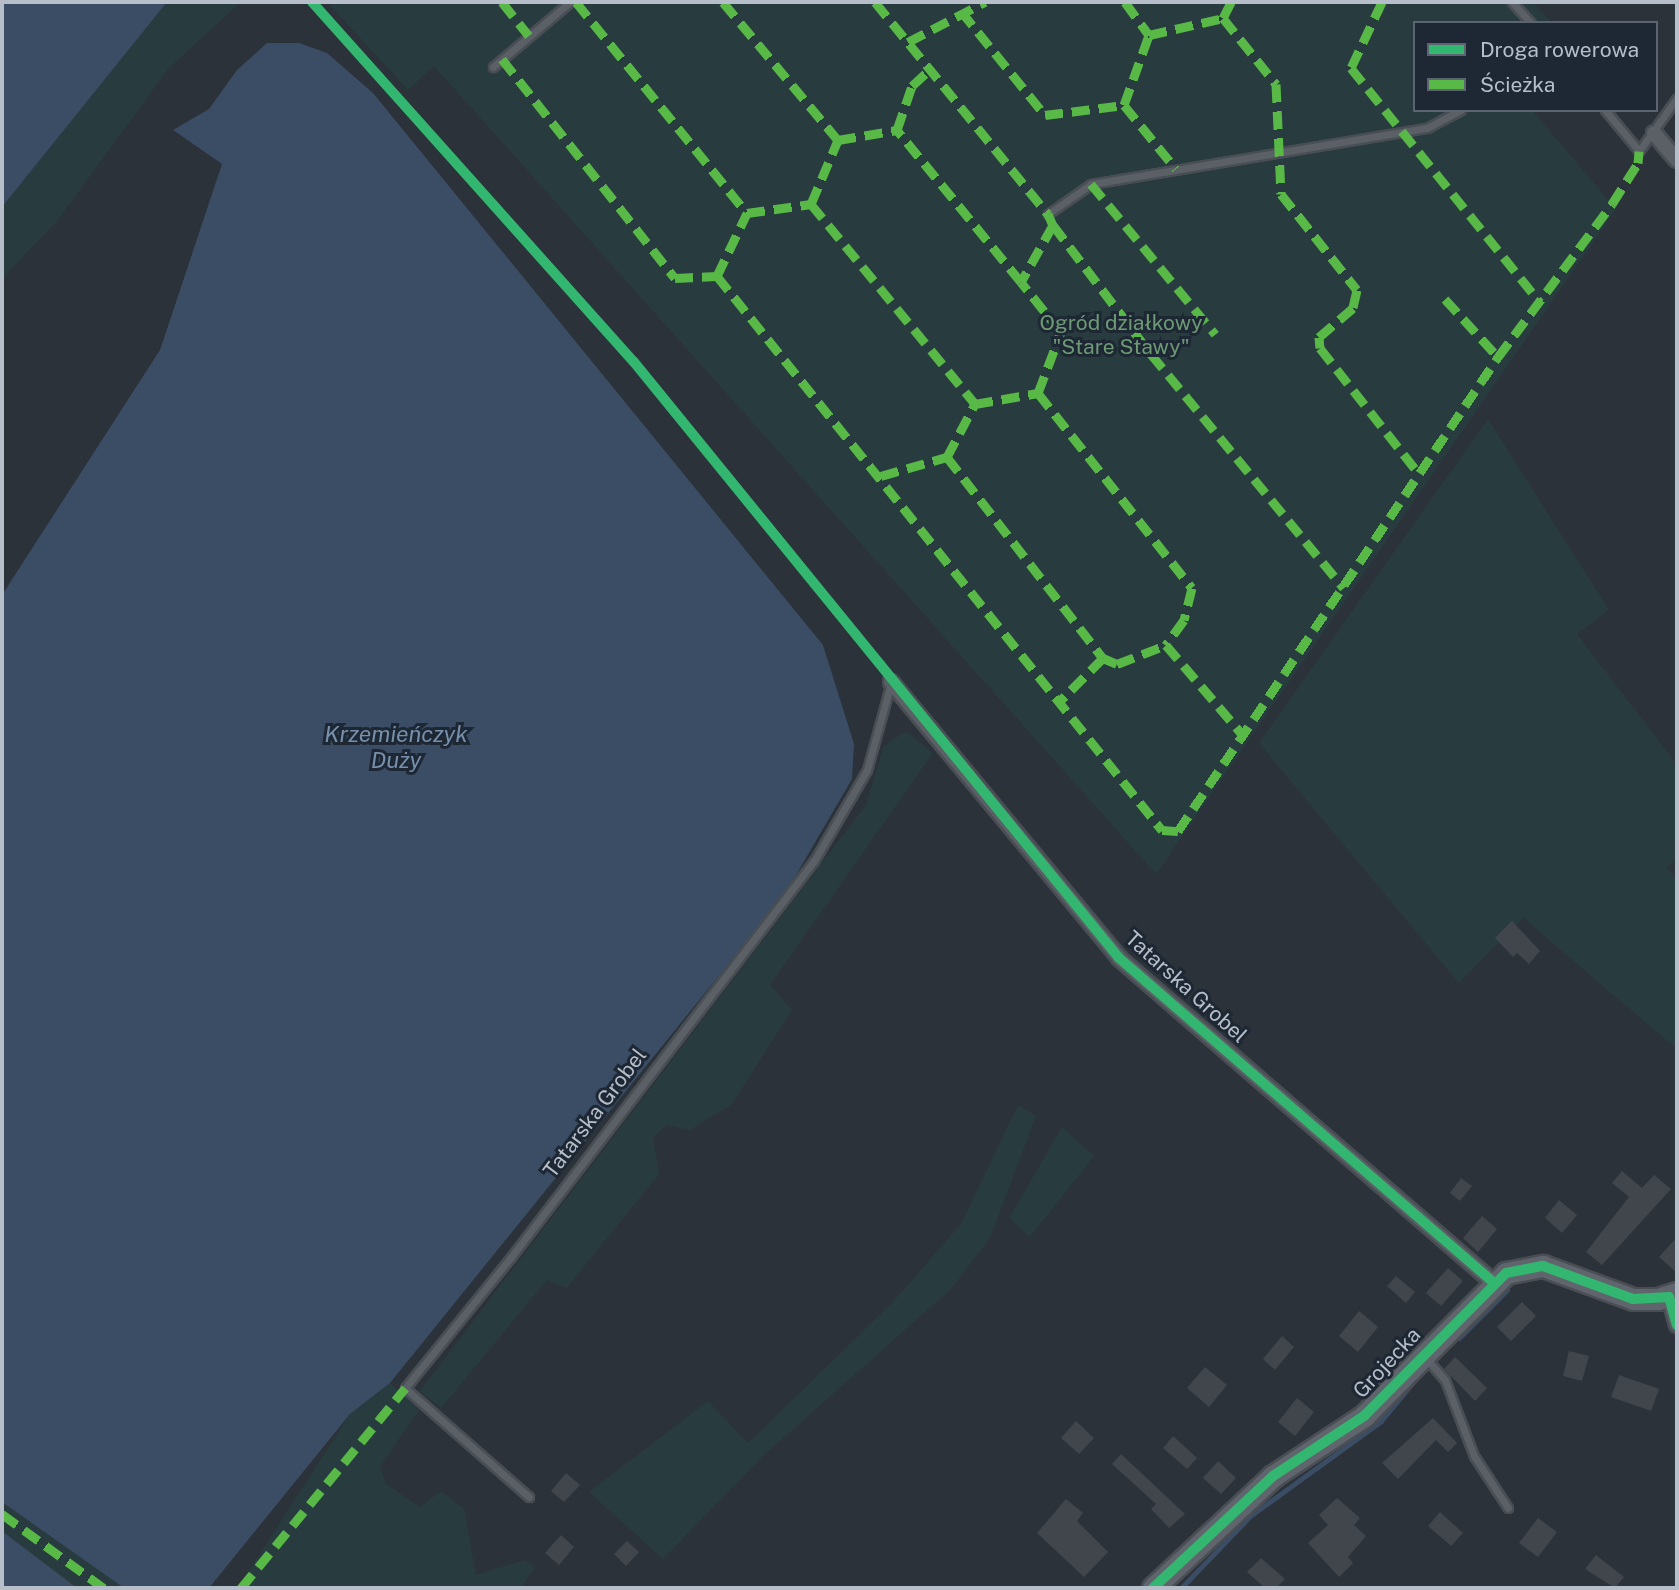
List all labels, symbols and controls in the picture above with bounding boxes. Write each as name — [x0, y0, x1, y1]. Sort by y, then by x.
legend — [1413, 21, 1658, 112]
text: Droga rowerowa — [1480, 37, 1639, 62]
text: Ścieżka — [1480, 72, 1555, 97]
park label: Ogród działkowy "Stare Stawy" — [1039, 310, 1203, 360]
water label: Krzemieńczyk Duży — [324, 720, 468, 774]
street label: Tatarska Grobel — [1120, 926, 1252, 1048]
street label: Tatarska Grobel — [538, 1043, 652, 1183]
street label: Grojecka — [1348, 1323, 1426, 1403]

